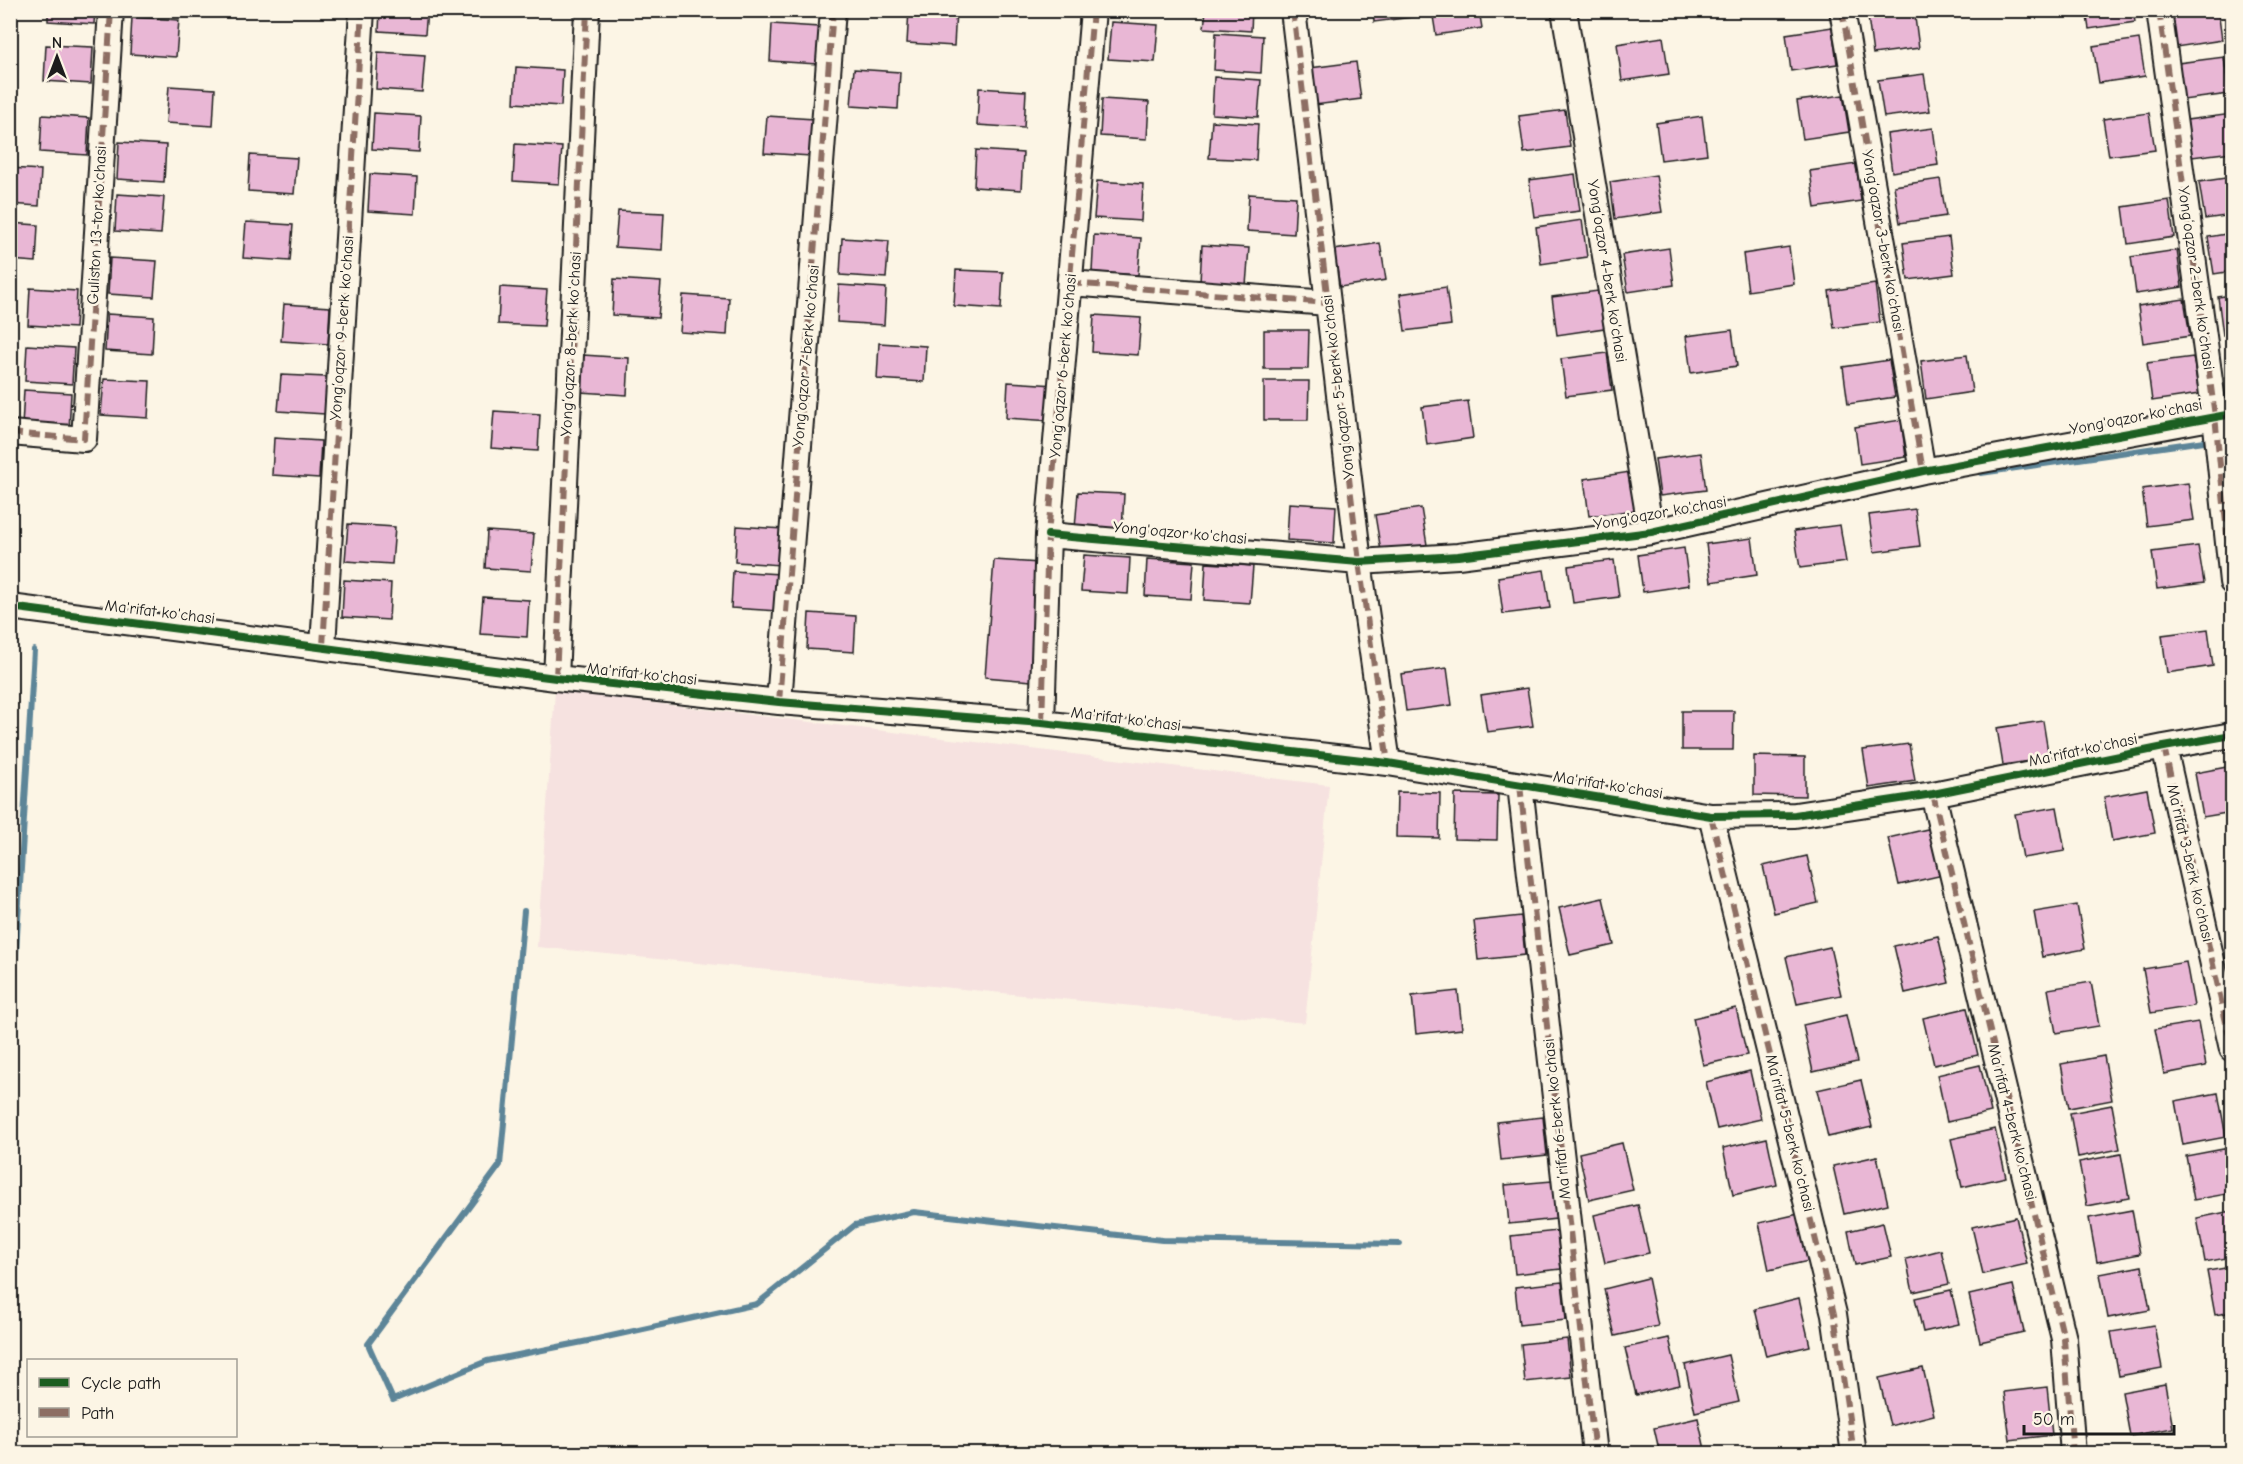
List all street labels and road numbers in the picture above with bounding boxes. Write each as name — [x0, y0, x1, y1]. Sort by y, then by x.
street label: Guliston 13-tor ko'chasi — [84, 145, 110, 305]
street label: Yong‘oqzor 3-berk ko'chasi — [1858, 148, 1908, 334]
street label: Yong‘oqzor 4-berk ko'chasi — [1584, 178, 1630, 364]
street label: Yong‘oqzor 2-berk ko'chasi — [2174, 185, 2218, 371]
street label: Yong‘oqzor 9-berk ko'chasi — [327, 235, 357, 421]
street label: Yong‘oqzor 8-berk ko'chasi — [557, 251, 585, 437]
street label: Yong‘oqzor 7-berk ko'chasi — [789, 264, 823, 448]
street label: Yong‘oqzor 6-berk ko'chasi — [1046, 273, 1080, 459]
street label: Yong‘oqzor 5-berk ko'chasi — [1318, 294, 1358, 480]
street label: Yong'oqzor ko'chasi — [2068, 395, 2204, 439]
street label: Yong'oqzor ko'chasi — [1592, 492, 1728, 534]
street label: Yong'oqzor ko'chasi — [1112, 518, 1248, 548]
street label: Ma'rifat ko'chasi — [104, 596, 216, 628]
street label: Ma'rifat ko'chasi — [586, 659, 698, 689]
street label: Ma'rifat ko'chasi — [1070, 703, 1182, 735]
street label: Ma'rifat ko'chasi — [2027, 730, 2139, 770]
street label: Ma'rifat ko'chasi — [1552, 767, 1664, 803]
street label: Ma’rifat 3-berk ko'chasi — [2163, 782, 2217, 944]
street label: Ma’rifat 6-berk ko'chasi — [1540, 1038, 1574, 1200]
street label: Ma’rifat 4-berk ko'chasi — [1984, 1042, 2040, 1202]
street label: Ma’rifat 5-berk ko'chasi — [1762, 1052, 1818, 1214]

